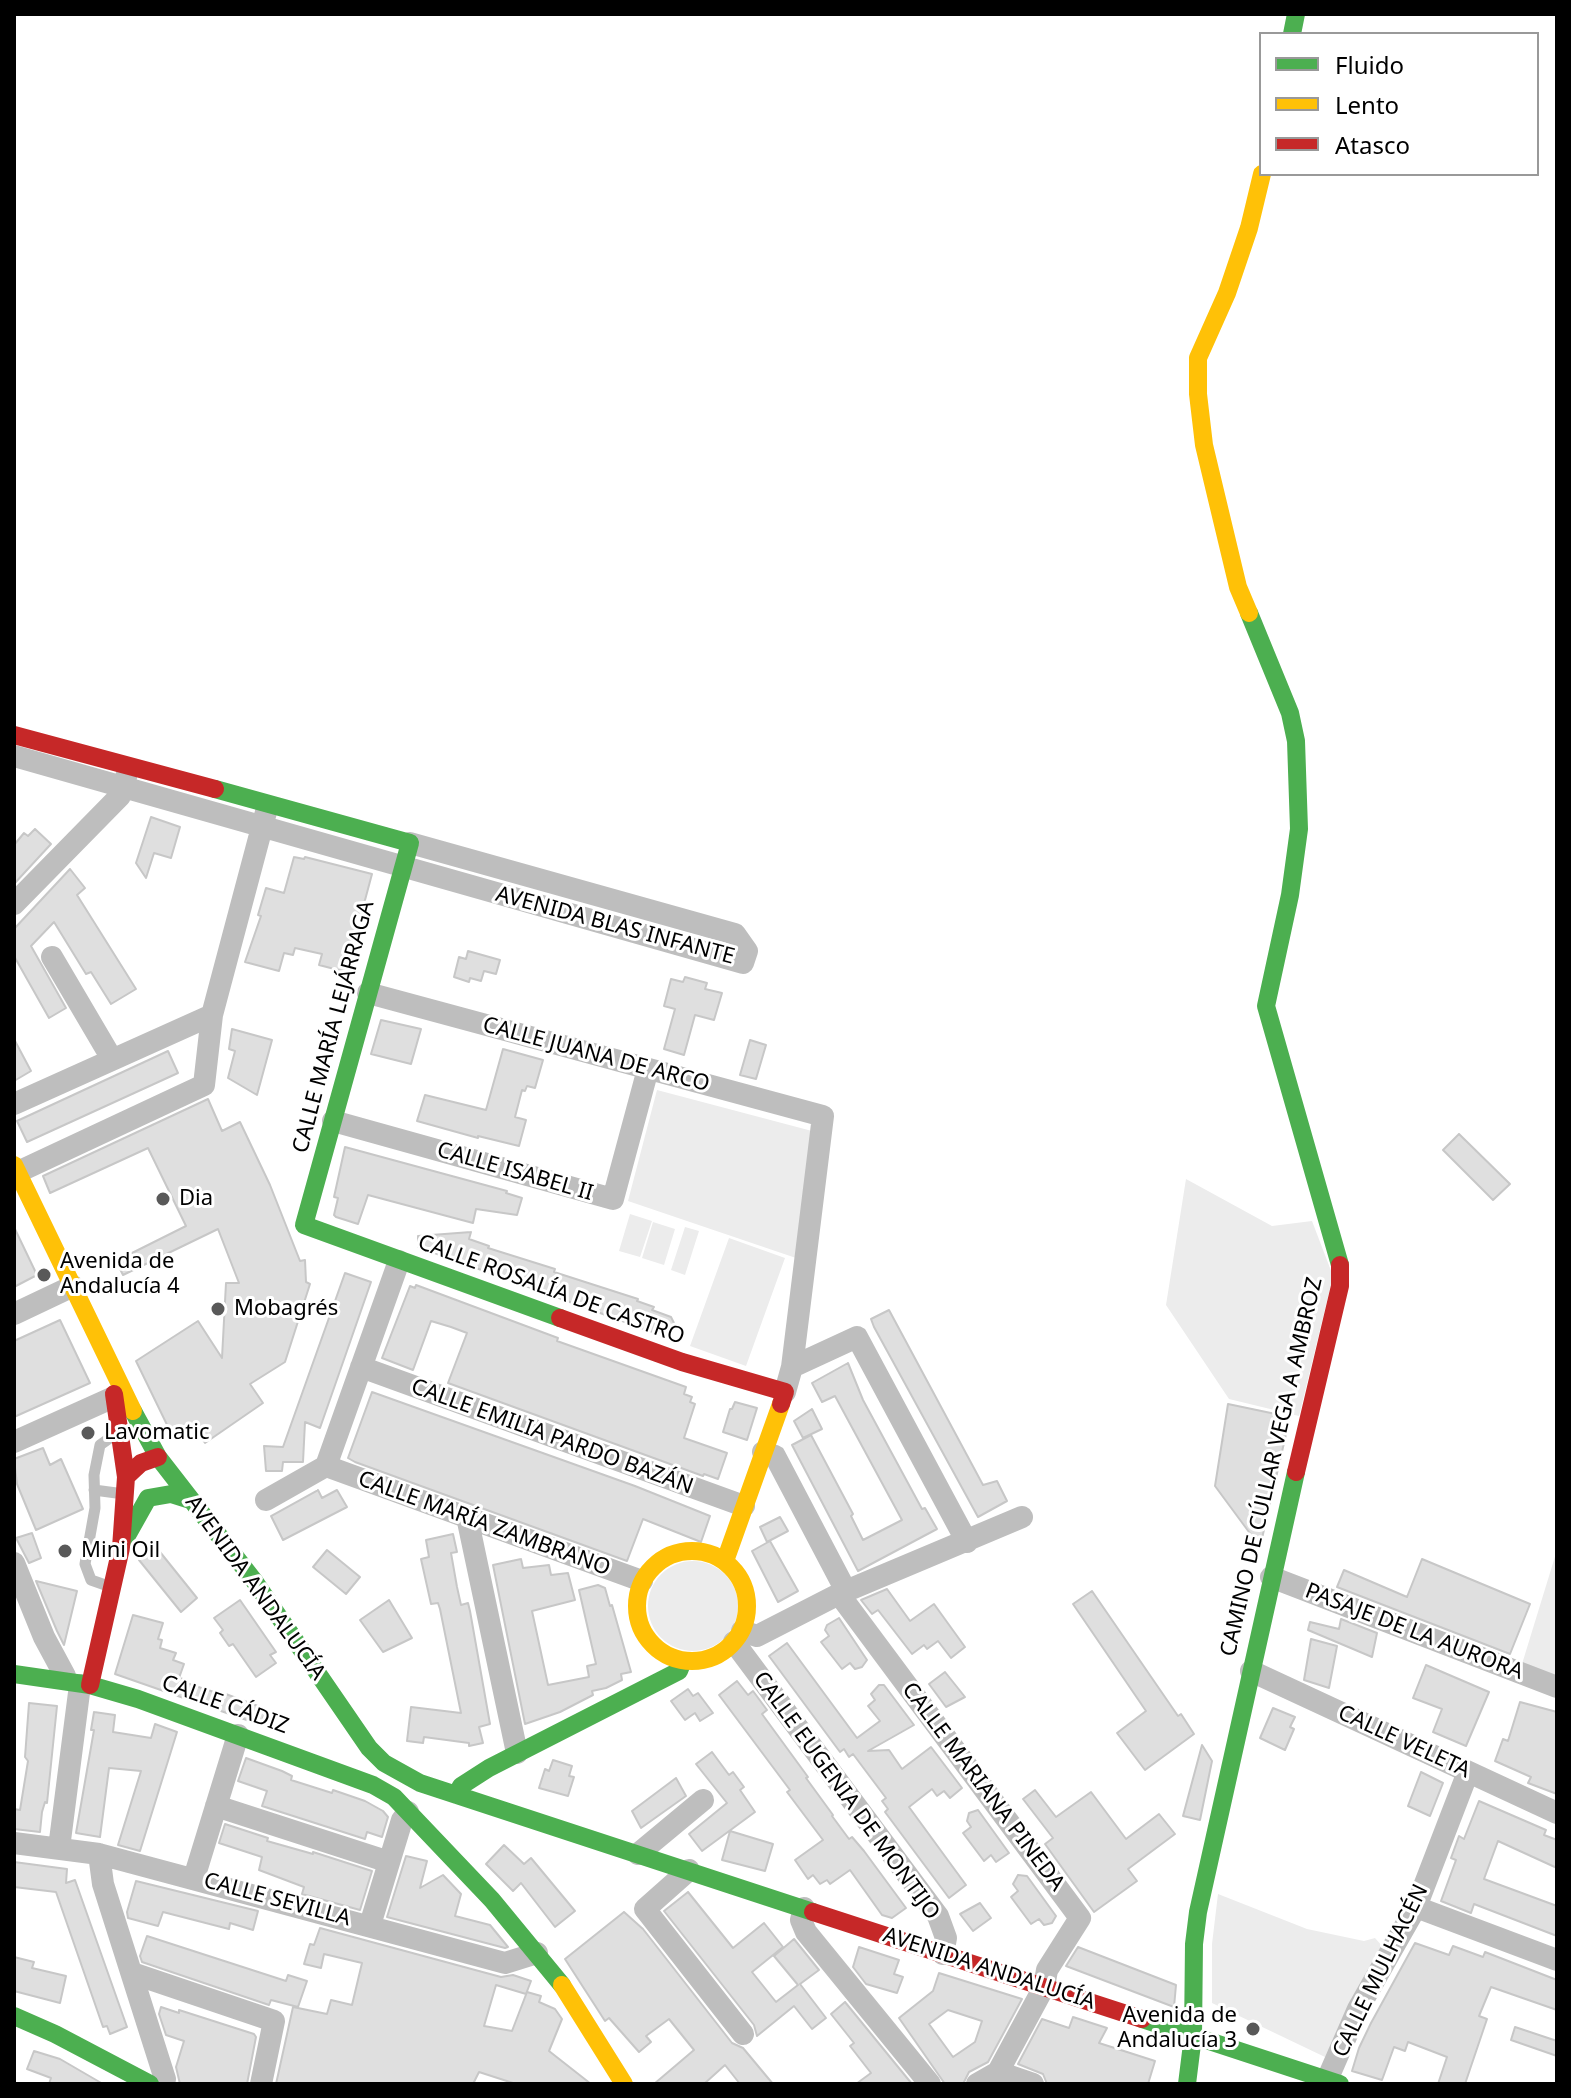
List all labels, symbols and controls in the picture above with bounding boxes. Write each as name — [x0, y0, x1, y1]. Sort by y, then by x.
legend — [1259, 32, 1539, 176]
text: Fluido — [1335, 48, 1404, 81]
text: Lento — [1335, 88, 1399, 121]
text: Atasco — [1335, 128, 1410, 161]
street label: AVENIDA BLAS INFANTE — [493, 881, 737, 971]
street label: CALLE MARÍA LEJÁRRAGA — [288, 898, 380, 1156]
street label: CALLE JUANA DE ARCO — [480, 1012, 712, 1098]
street label: CALLE ISABEL II — [434, 1137, 596, 1207]
place label: Dia — [179, 1186, 213, 1212]
marker: Dia — [154, 1190, 172, 1208]
street label: CALLE ROSALÍA DE CASTRO — [414, 1229, 688, 1351]
place label: Avenida de Andalucía 4 — [60, 1249, 180, 1300]
marker: Avenida de Andalucía 4 — [35, 1266, 53, 1284]
street label: CAMINO DE CÚLLAR VEGA A AMBROZ — [1215, 1275, 1329, 1659]
place label: Mobagrés — [234, 1296, 338, 1322]
marker: Mobagrés — [209, 1300, 227, 1318]
street label: CALLE EMILIA PARDO BAZÁN — [407, 1374, 697, 1500]
place label: Lavomatic — [104, 1420, 209, 1446]
marker: Lavomatic — [79, 1424, 97, 1442]
street label: CALLE MARÍA ZAMBRANO — [354, 1466, 614, 1582]
street label: AVENIDA ANDALUCÍA — [179, 1491, 331, 1685]
place label: Mini Oil — [81, 1538, 160, 1564]
marker: Mini Oil — [56, 1542, 74, 1560]
street label: PASAJE DE LA AURORA — [1301, 1578, 1527, 1686]
street label: CALLE EUGENIA DE MONTIJO — [747, 1667, 945, 1925]
street label: CALLE CÁDIZ — [158, 1670, 292, 1740]
street label: CALLE MARIANA PINEDA — [896, 1678, 1070, 1896]
street label: CALLE VELETA — [1334, 1700, 1474, 1784]
street label: CALLE SEVILLA — [201, 1868, 353, 1932]
street label: CALLE MULHACÉN — [1328, 1880, 1434, 2062]
street label: AVENIDA ANDALUCÍA — [880, 1922, 1098, 2016]
place label: Avenida de Andalucía 3 — [1117, 2003, 1237, 2054]
marker: Avenida de Andalucía 3 — [1244, 2020, 1262, 2038]

